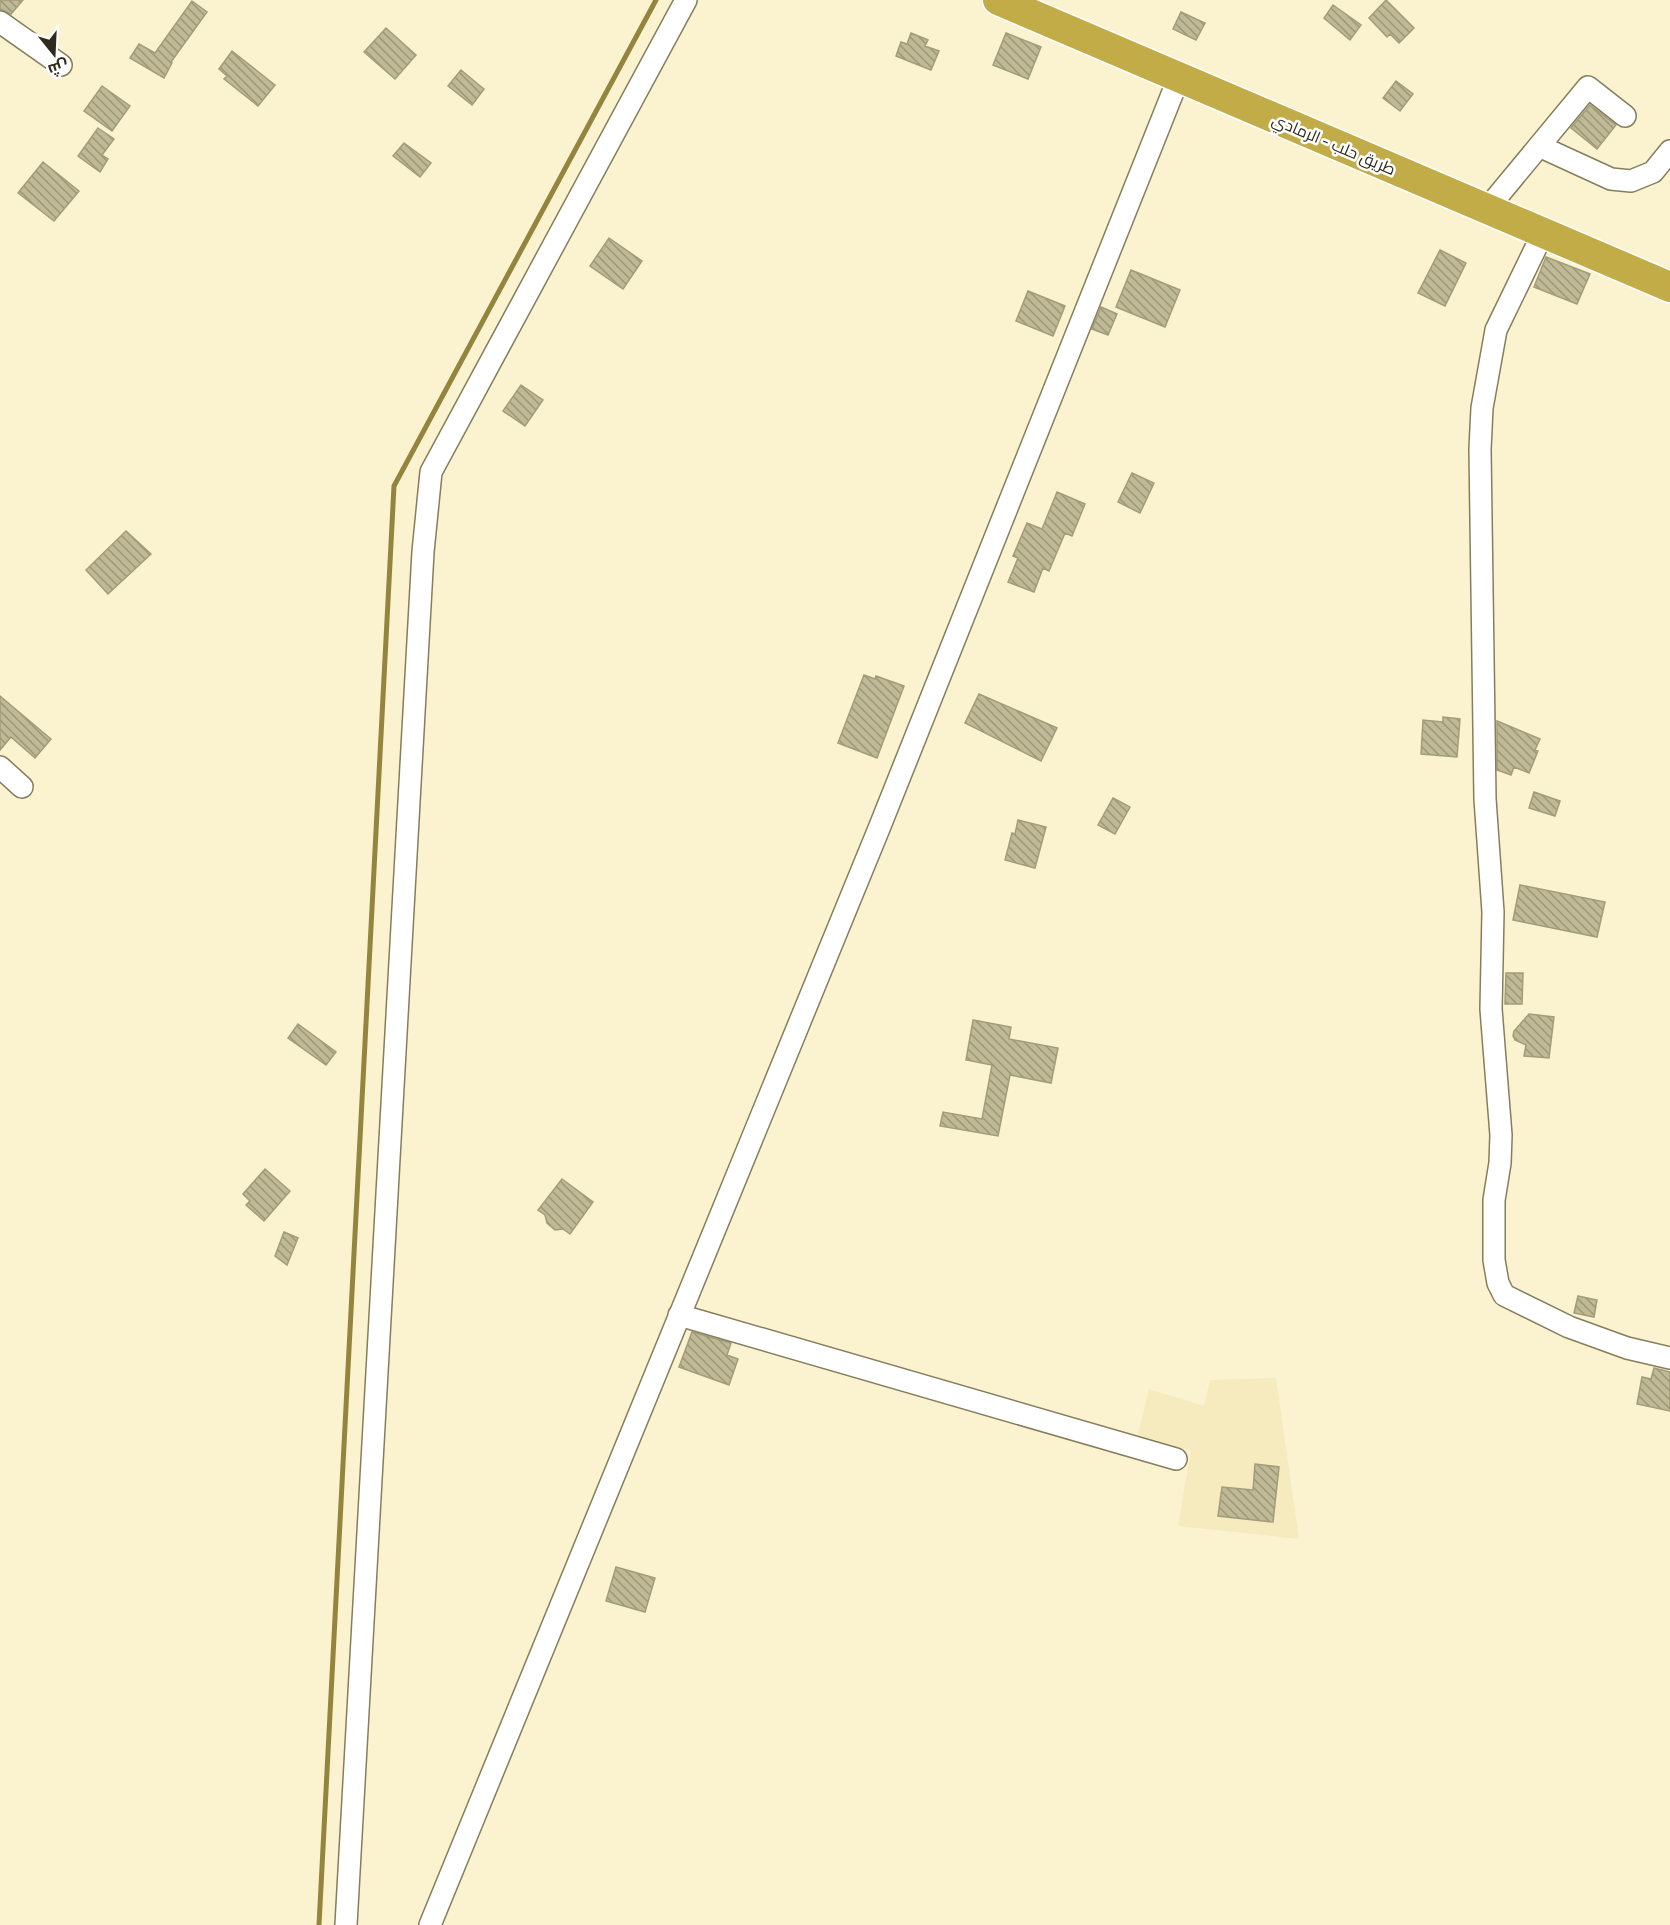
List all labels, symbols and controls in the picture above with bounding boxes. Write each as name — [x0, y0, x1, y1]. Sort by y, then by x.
north arrow — [24, 24, 84, 84]
text: ش — [46, 56, 71, 81]
street label: طريق حلب - الرمادي — [1268, 109, 1399, 183]

